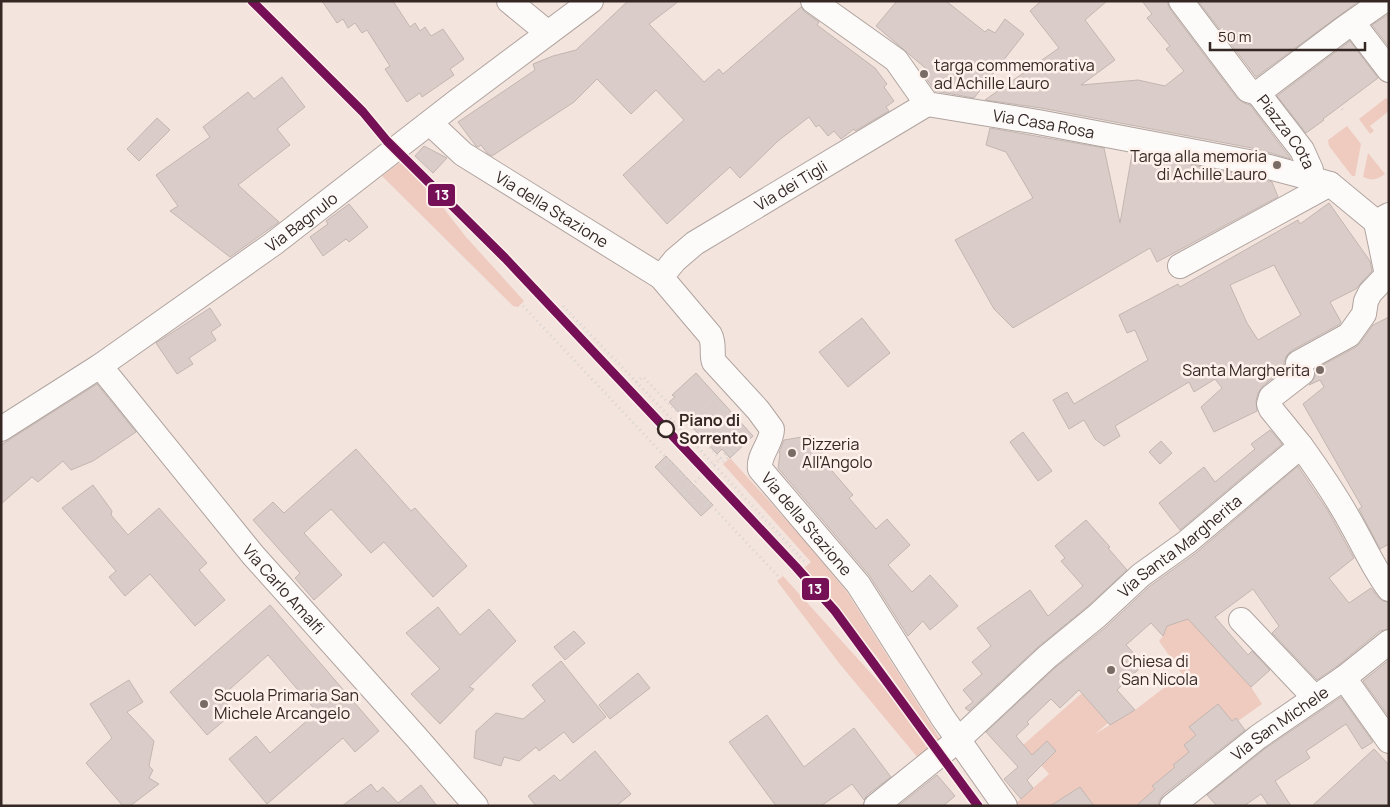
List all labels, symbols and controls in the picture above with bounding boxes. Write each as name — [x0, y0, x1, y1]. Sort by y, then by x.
scale bar — [1210, 20, 1365, 52]
text: 50 m — [1218, 26, 1252, 47]
place label: targa commemorativa ad Achille Lauro — [934, 54, 1095, 94]
marker: targa commemorativa ad Achille Lauro — [918, 68, 930, 80]
street label: Piazza Cota — [1252, 90, 1320, 172]
street label: Via Casa Rosa — [991, 104, 1096, 143]
place label: Targa alla memoria di Achille Lauro — [1130, 145, 1267, 185]
street label: Via dei Tigli — [750, 155, 831, 216]
marker: Targa alla memoria di Achille Lauro — [1271, 159, 1283, 171]
street label: Via della Stazione — [491, 166, 613, 253]
line badge: 13 — [427, 183, 456, 207]
text: 13 — [435, 185, 449, 204]
street label: Via Bagnulo — [261, 187, 342, 257]
place label: Santa Margherita — [1182, 359, 1310, 381]
marker: Santa Margherita — [1314, 364, 1326, 376]
place label: Piano di Sorrento — [679, 409, 748, 449]
marker: Piano di Sorrento — [657, 420, 675, 438]
place label: Pizzeria All'Angolo — [802, 433, 872, 473]
marker: Pizzeria All'Angolo — [786, 447, 798, 459]
street label: Via della Stazione — [757, 468, 857, 580]
street label: Via Santa Margherita — [1113, 490, 1246, 602]
street label: Via Carlo Amalfi — [238, 539, 330, 639]
line badge: 13 — [801, 577, 830, 601]
text: 13 — [808, 579, 822, 598]
place label: Chiesa di San Nicola — [1121, 650, 1198, 690]
marker: Chiesa di San Nicola — [1105, 664, 1117, 676]
street label: Via San Michele — [1226, 681, 1333, 765]
place label: Scuola Primaria San Michele Arcangelo — [214, 684, 359, 724]
marker: Scuola Primaria San Michele Arcangelo — [198, 698, 210, 710]

